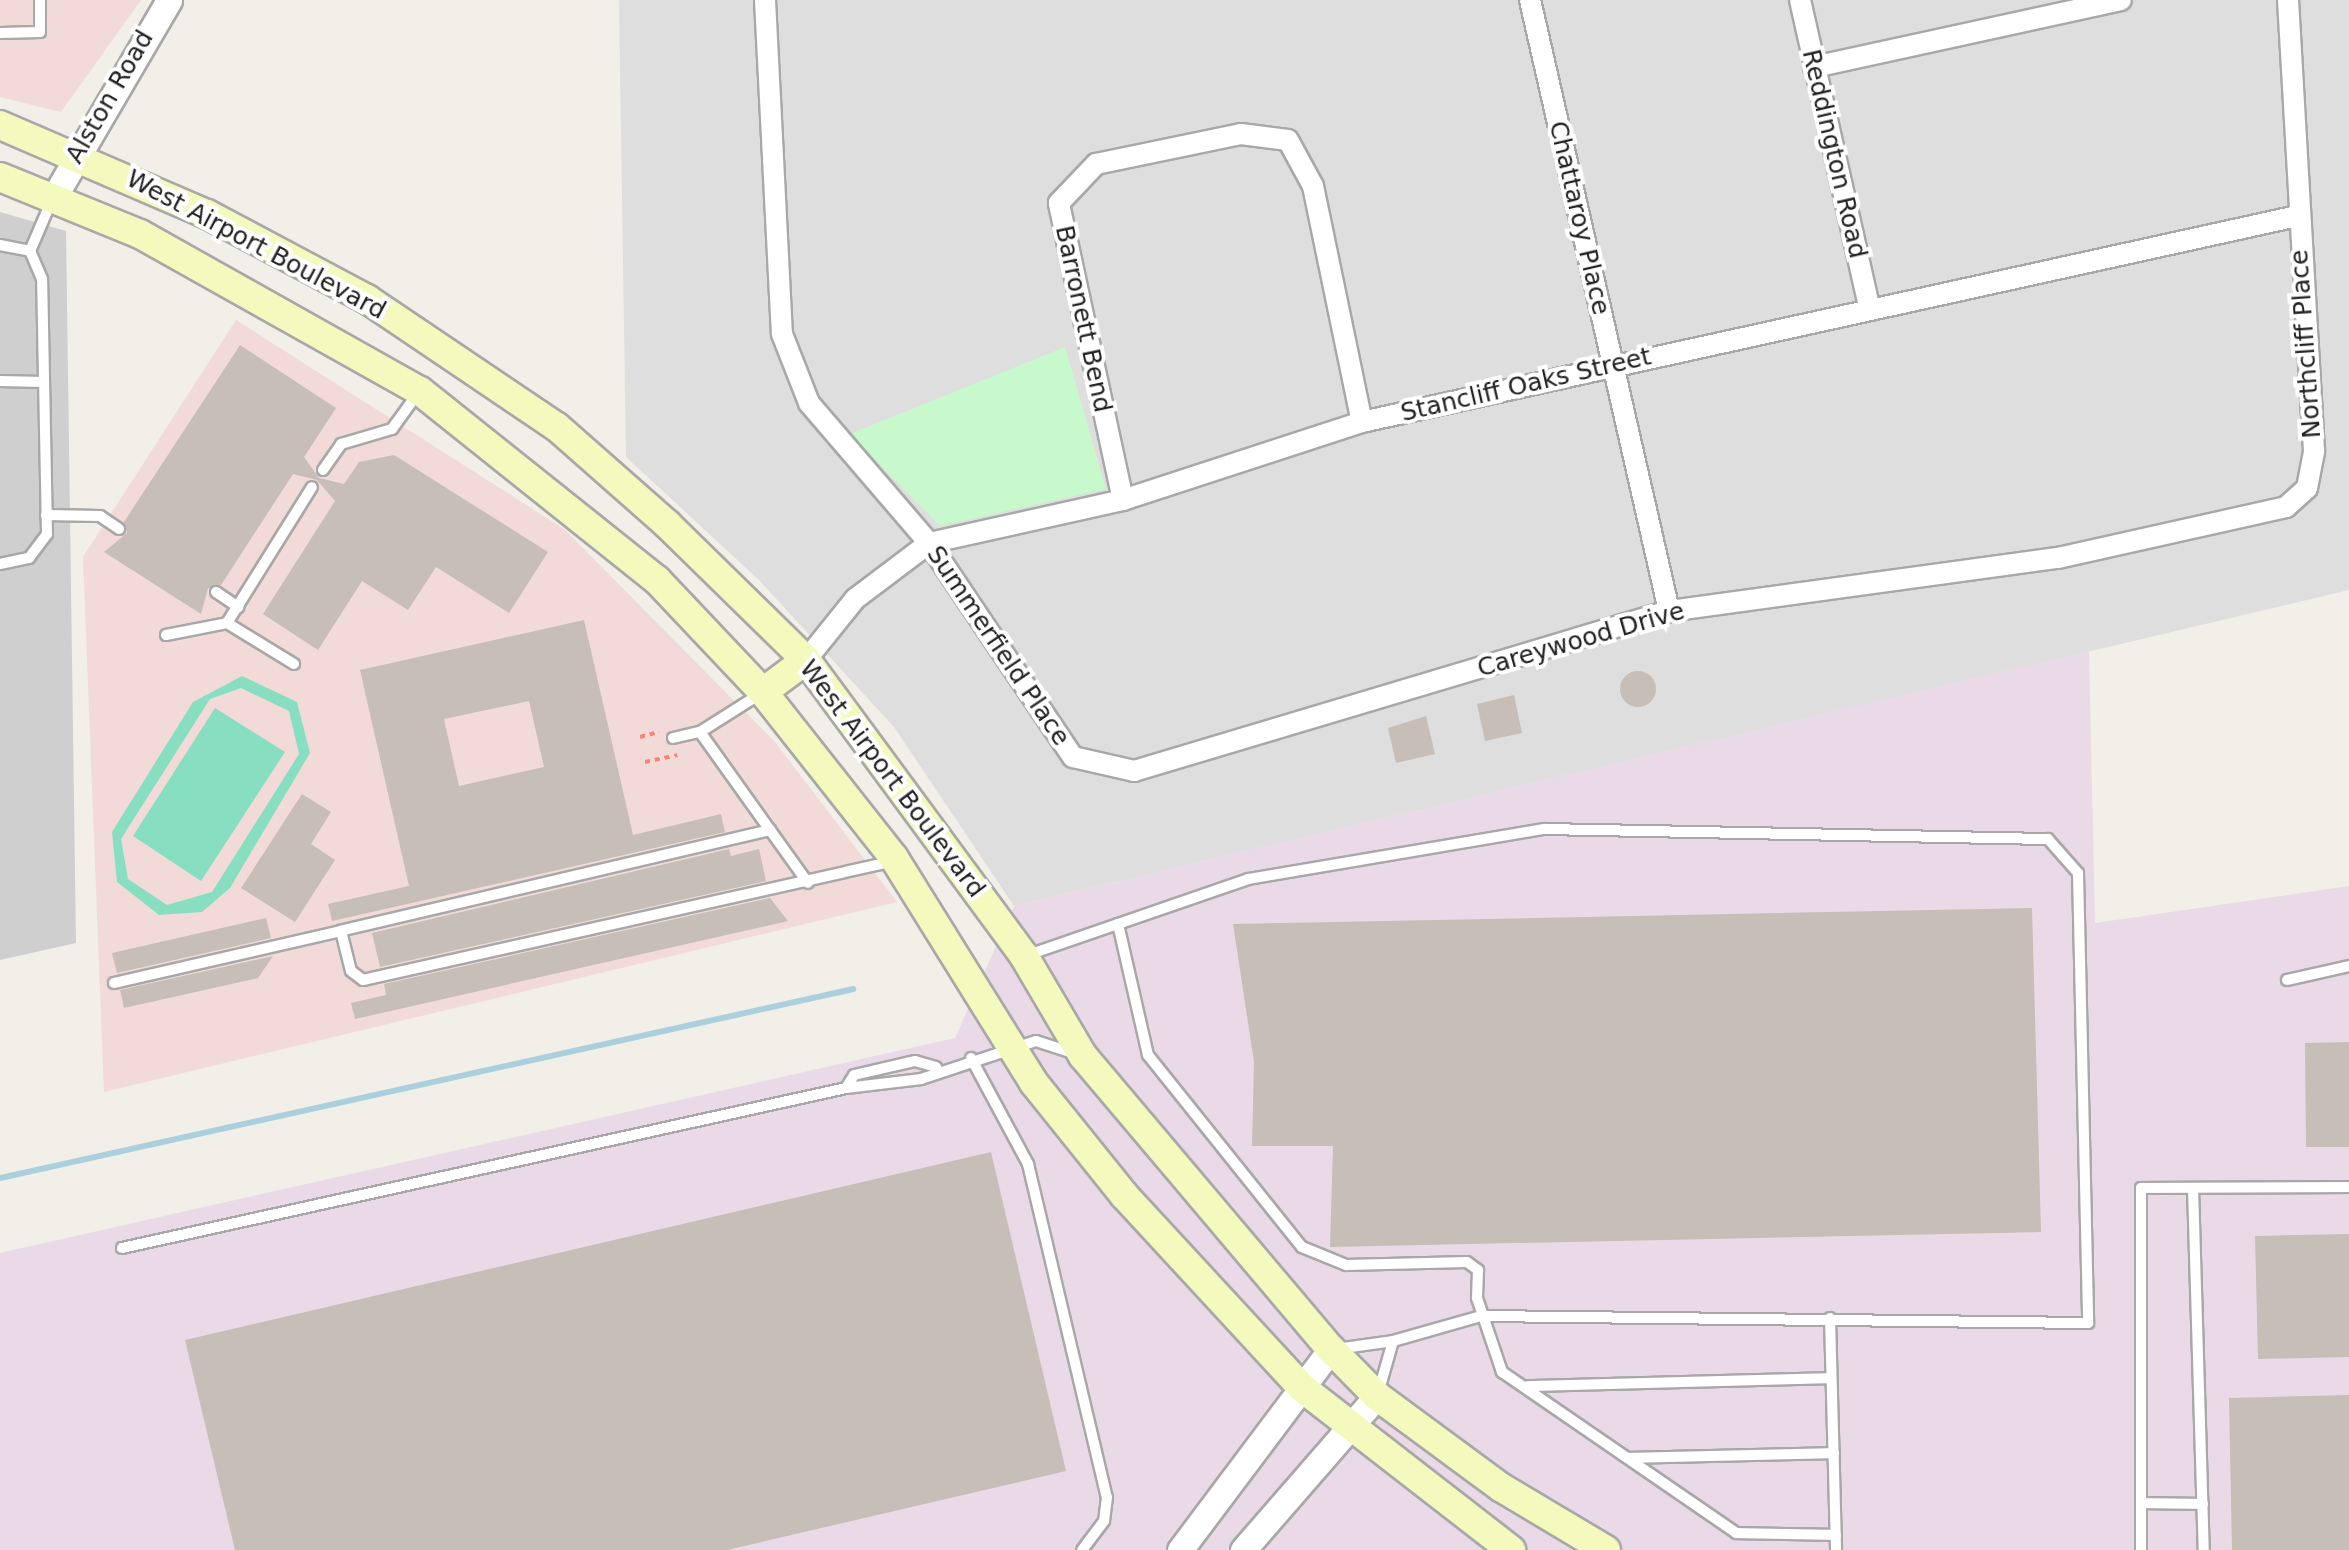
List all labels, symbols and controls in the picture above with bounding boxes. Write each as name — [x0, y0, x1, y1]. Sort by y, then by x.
street label: Alston Road — [60, 25, 160, 169]
street label: Reddington Road — [1795, 47, 1873, 261]
street label: Chattaroy Place — [1542, 118, 1616, 318]
street label: West Airport Boulevard — [121, 164, 391, 326]
street label: Barronett Bend — [1049, 223, 1117, 415]
street label: Northcliff Place — [2284, 249, 2328, 439]
street label: Stancliff Oaks Street — [1398, 342, 1654, 428]
street label: Summerfield Place — [920, 540, 1076, 752]
street label: Careywood Drive — [1474, 596, 1688, 684]
street label: West Airport Boulevard — [793, 654, 991, 904]

